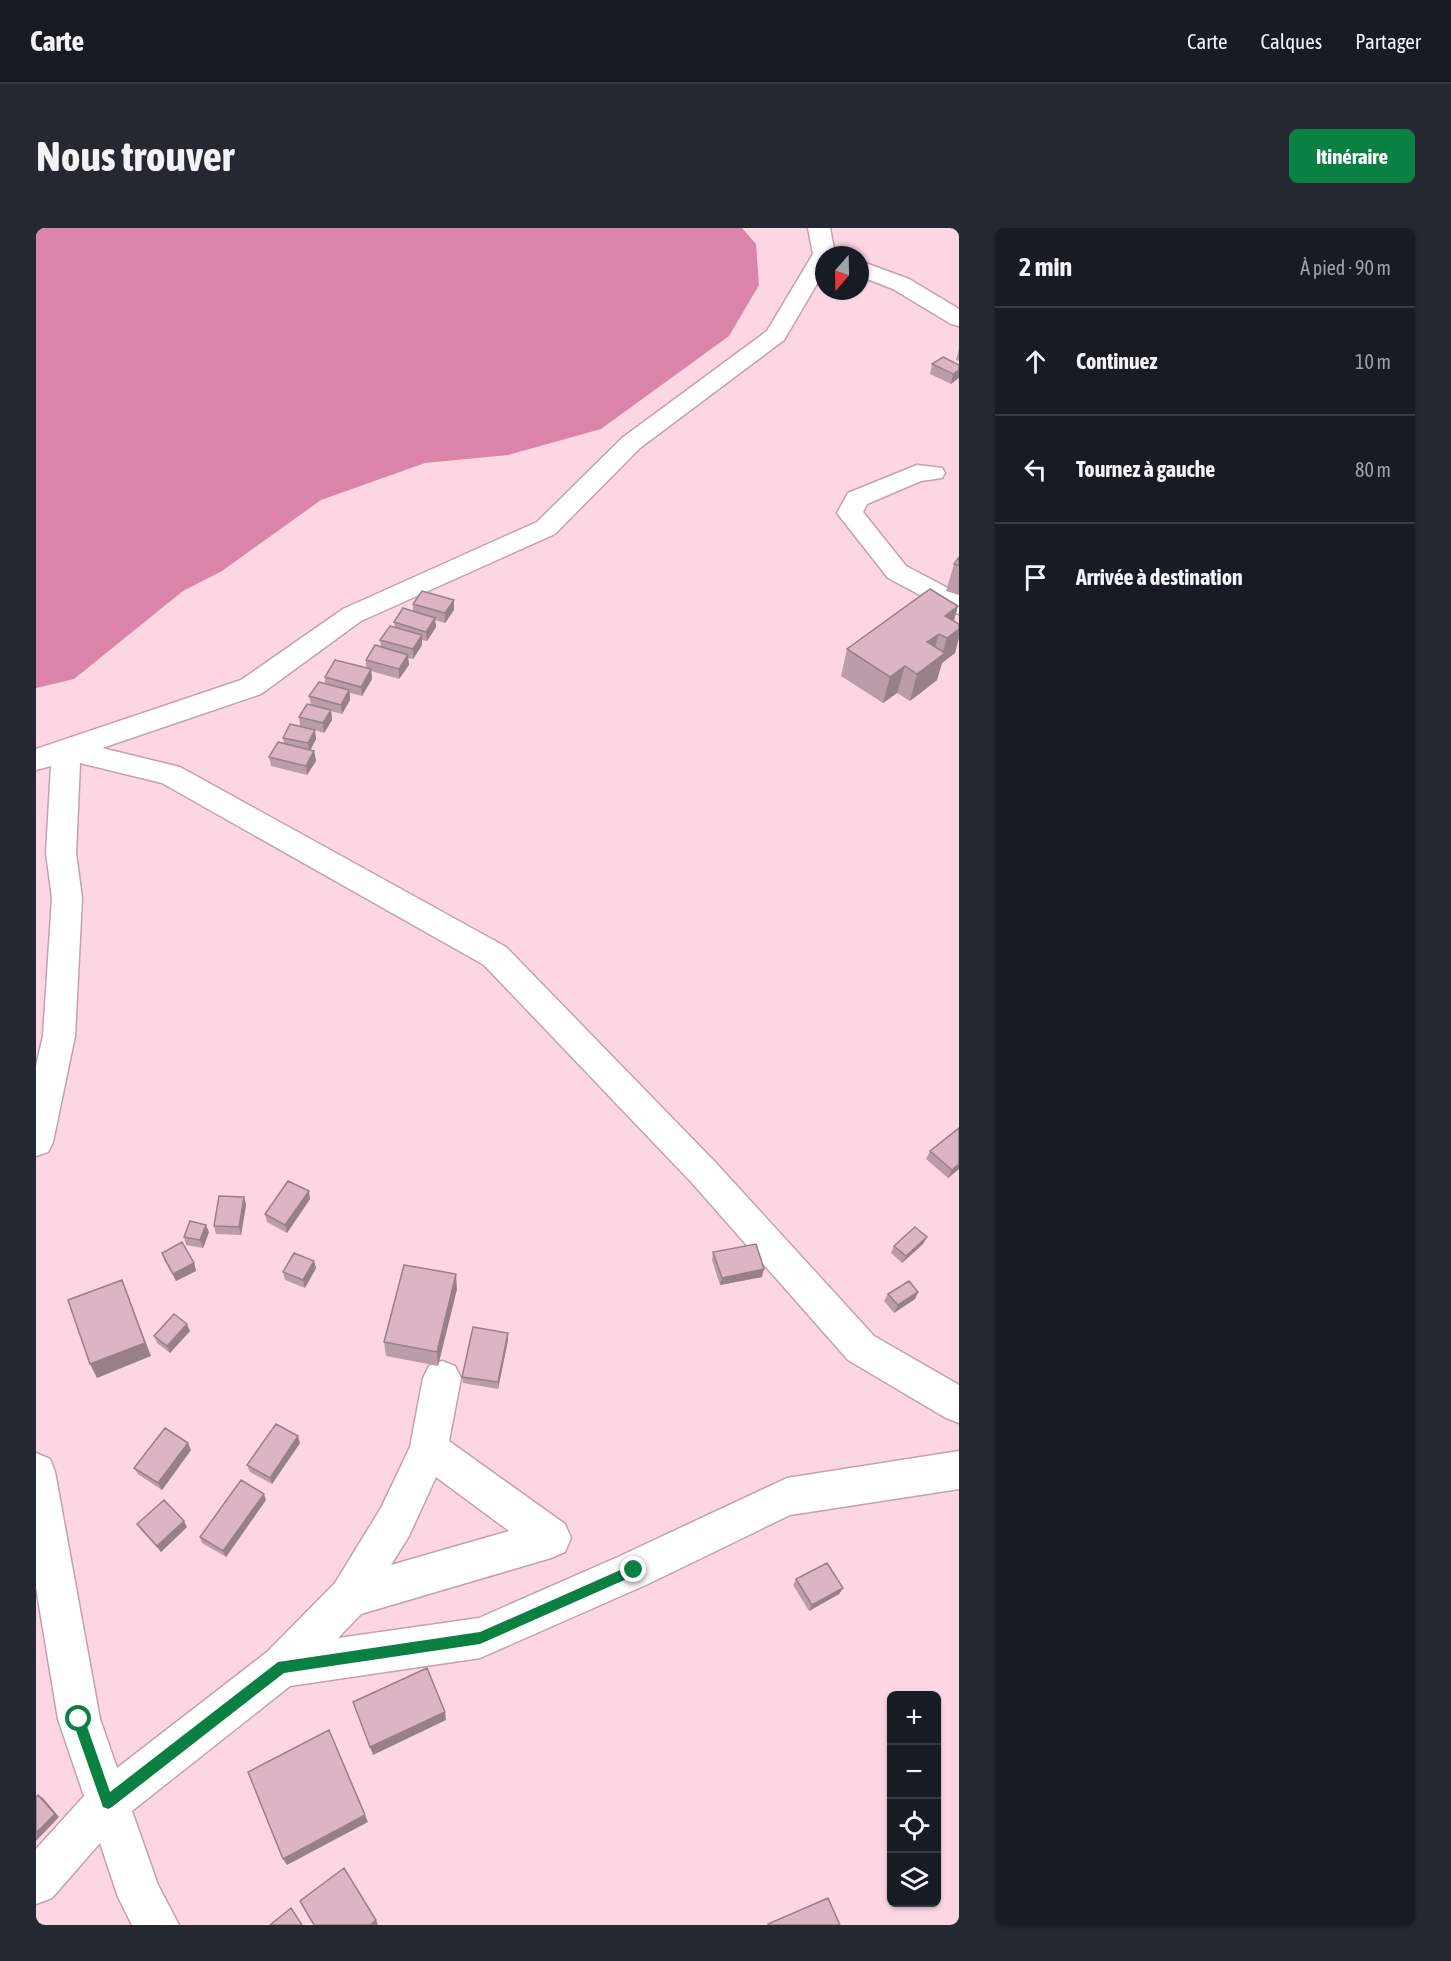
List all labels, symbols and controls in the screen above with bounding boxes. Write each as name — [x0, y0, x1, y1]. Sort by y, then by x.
text: Carte — [30, 25, 84, 57]
text: Carte — [1187, 29, 1228, 53]
text: Calques — [1261, 29, 1322, 53]
text: Partager — [1355, 29, 1421, 53]
button: Itinéraire — [1289, 129, 1415, 183]
text: Nous trouver — [36, 132, 234, 180]
north arrow — [815, 246, 869, 300]
text: 2 min — [1019, 252, 1072, 282]
text: À pied · 90 m — [1300, 256, 1391, 279]
icon: ahead — [1019, 345, 1052, 378]
text: Continuez — [1076, 348, 1158, 374]
text: 10 m — [1355, 350, 1391, 373]
icon: left — [1019, 453, 1052, 486]
text: Tournez à gauche — [1076, 456, 1215, 482]
text: 80 m — [1355, 458, 1391, 481]
icon: arrive — [1019, 561, 1052, 594]
text: Arrivée à destination — [1076, 564, 1243, 590]
route end — [620, 1556, 646, 1582]
map controls — [887, 1691, 941, 1907]
button: + — [887, 1691, 941, 1745]
route start — [65, 1705, 91, 1731]
button: − — [887, 1745, 941, 1799]
button: locate — [887, 1799, 941, 1853]
button: layers — [887, 1853, 941, 1907]

